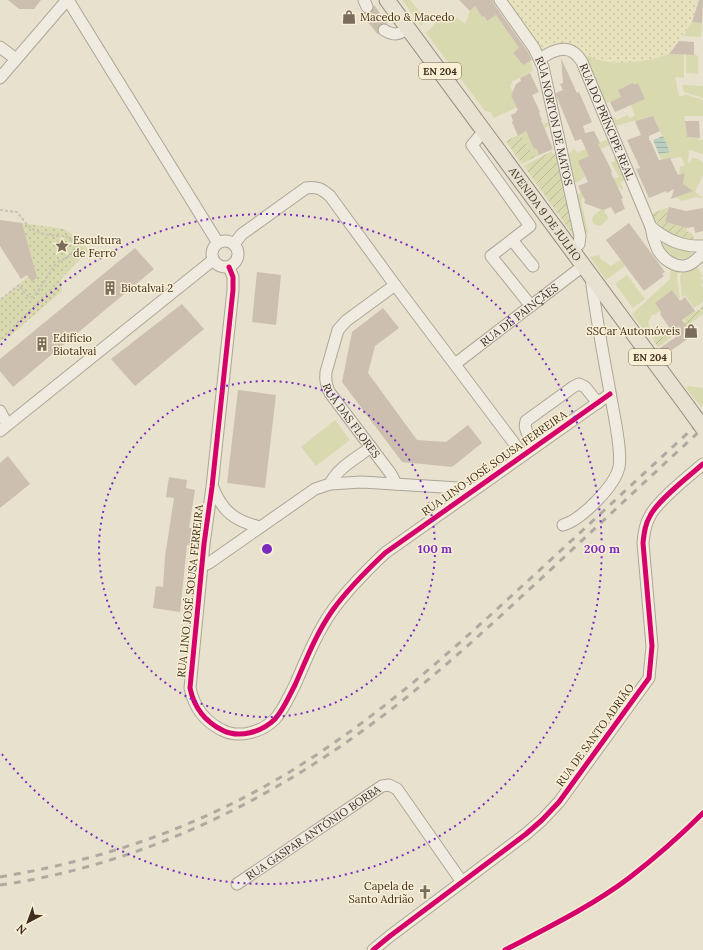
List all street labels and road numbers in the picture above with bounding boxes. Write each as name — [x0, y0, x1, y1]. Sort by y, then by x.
street label: RUA NORTON DE MATOS — [532, 54, 576, 187]
street label: RUA DO PRÍNCIPE REAL — [576, 61, 638, 183]
road number: EN 204 — [419, 63, 461, 79]
street label: AVENIDA 9 DE JULHO — [505, 163, 585, 264]
street label: RUA DE PAINÇÃES — [477, 280, 561, 349]
road number: EN 204 — [629, 349, 671, 365]
street label: RUA DAS FLORES — [319, 381, 383, 461]
street label: RUA LINO JOSÉ SOUSA FERREIRA — [419, 407, 570, 519]
street label: RUA LINO JOSÉ SOUSA FERREIRA — [174, 503, 206, 678]
street label: RUA DE SANTO ADRIÃO — [553, 681, 637, 789]
street label: RUA GASPAR ANTÓNIO BORBA — [243, 781, 384, 883]

